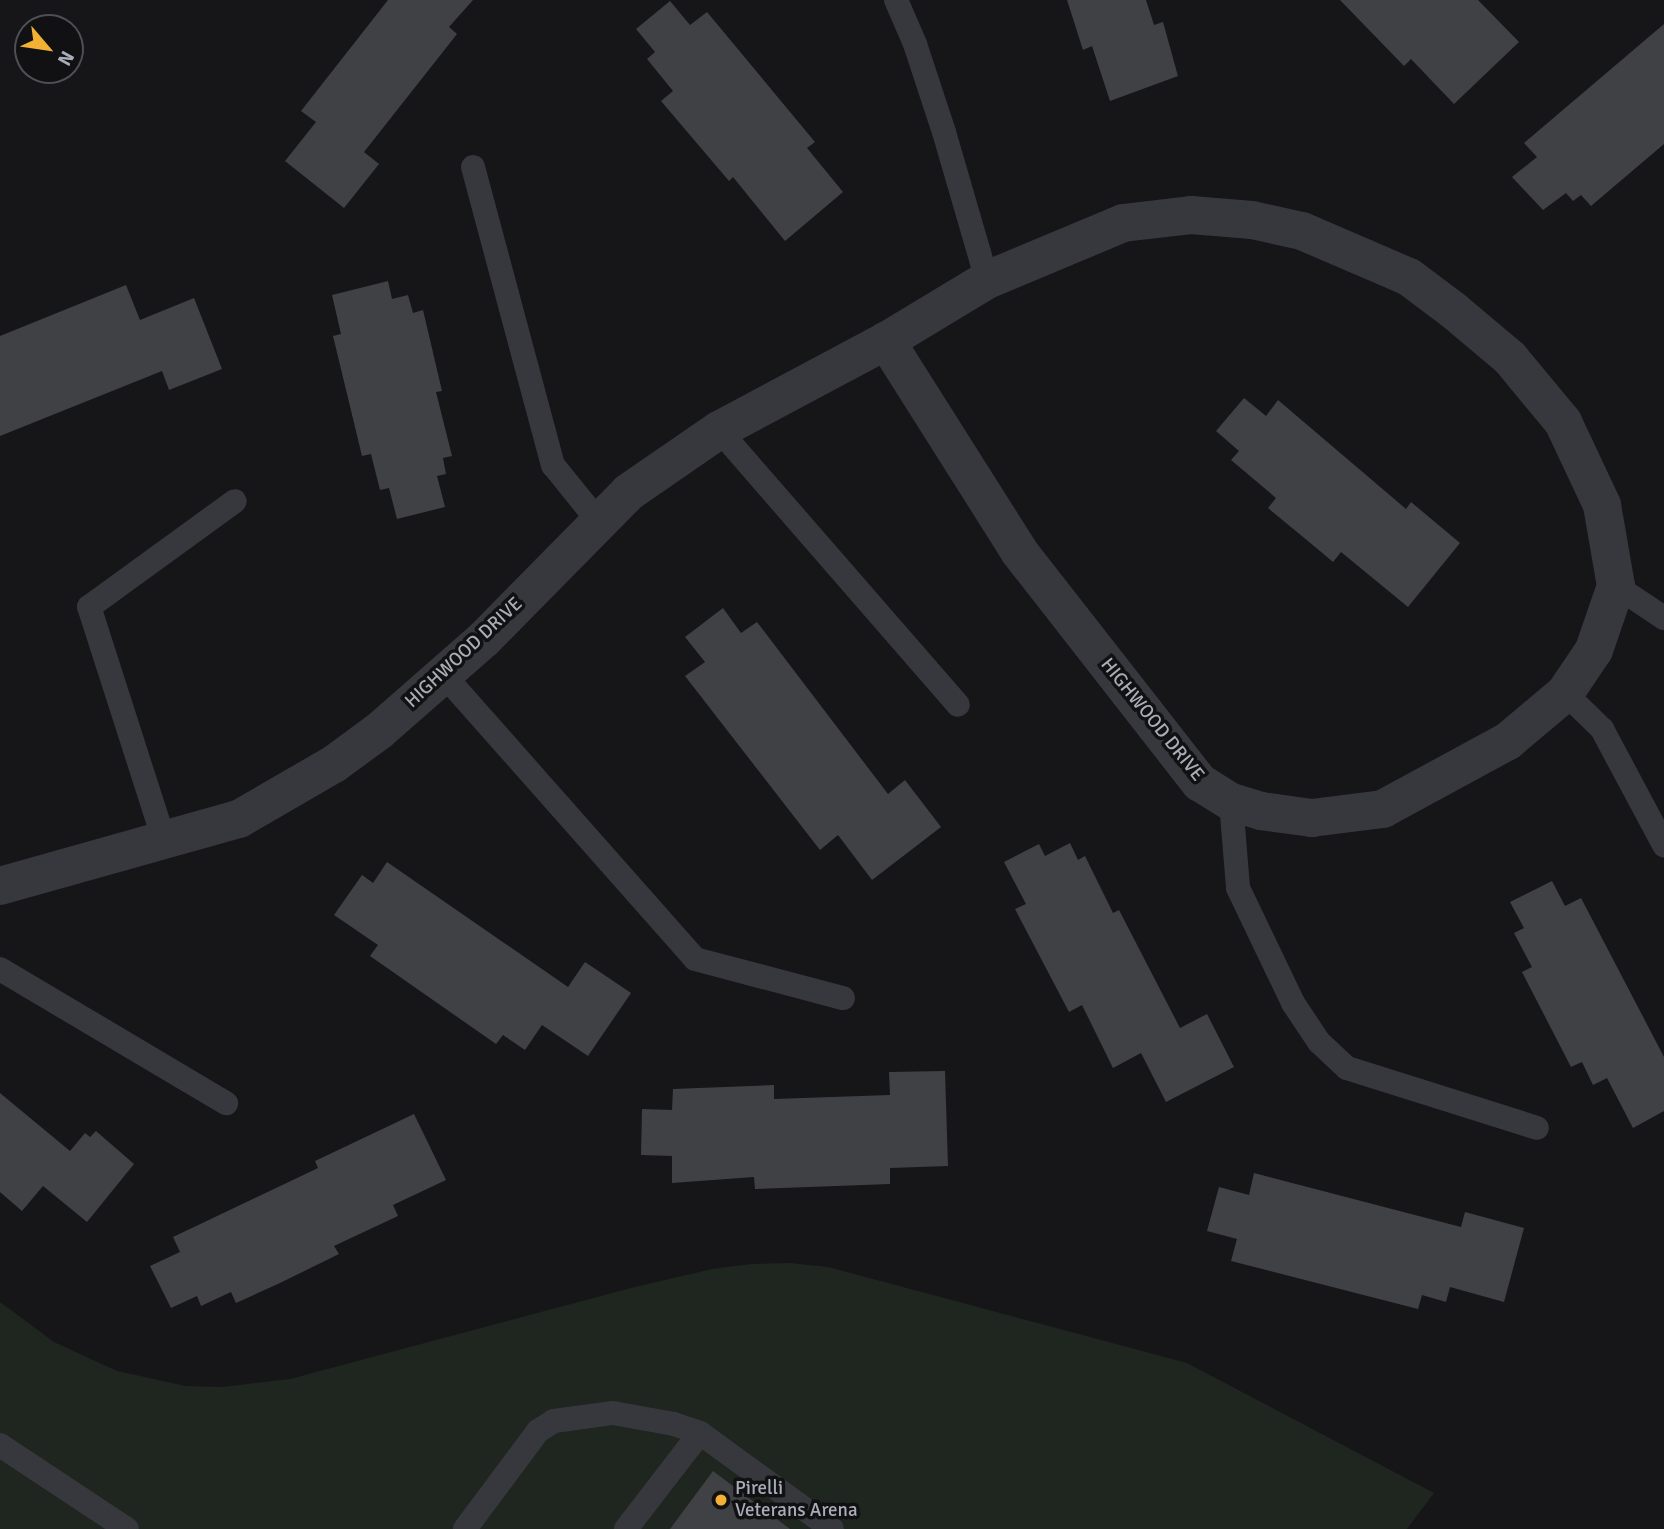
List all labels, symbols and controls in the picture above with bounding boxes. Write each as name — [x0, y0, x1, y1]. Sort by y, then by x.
north arrow — [14, 14, 84, 84]
text: N — [52, 47, 79, 70]
street label: HIGHWOOD DRIVE — [401, 593, 527, 713]
street label: HIGHWOOD DRIVE — [1095, 654, 1209, 786]
place label: Pirelli Veterans Arena — [735, 1478, 858, 1522]
marker: Pirelli Veterans Arena — [713, 1492, 729, 1508]

